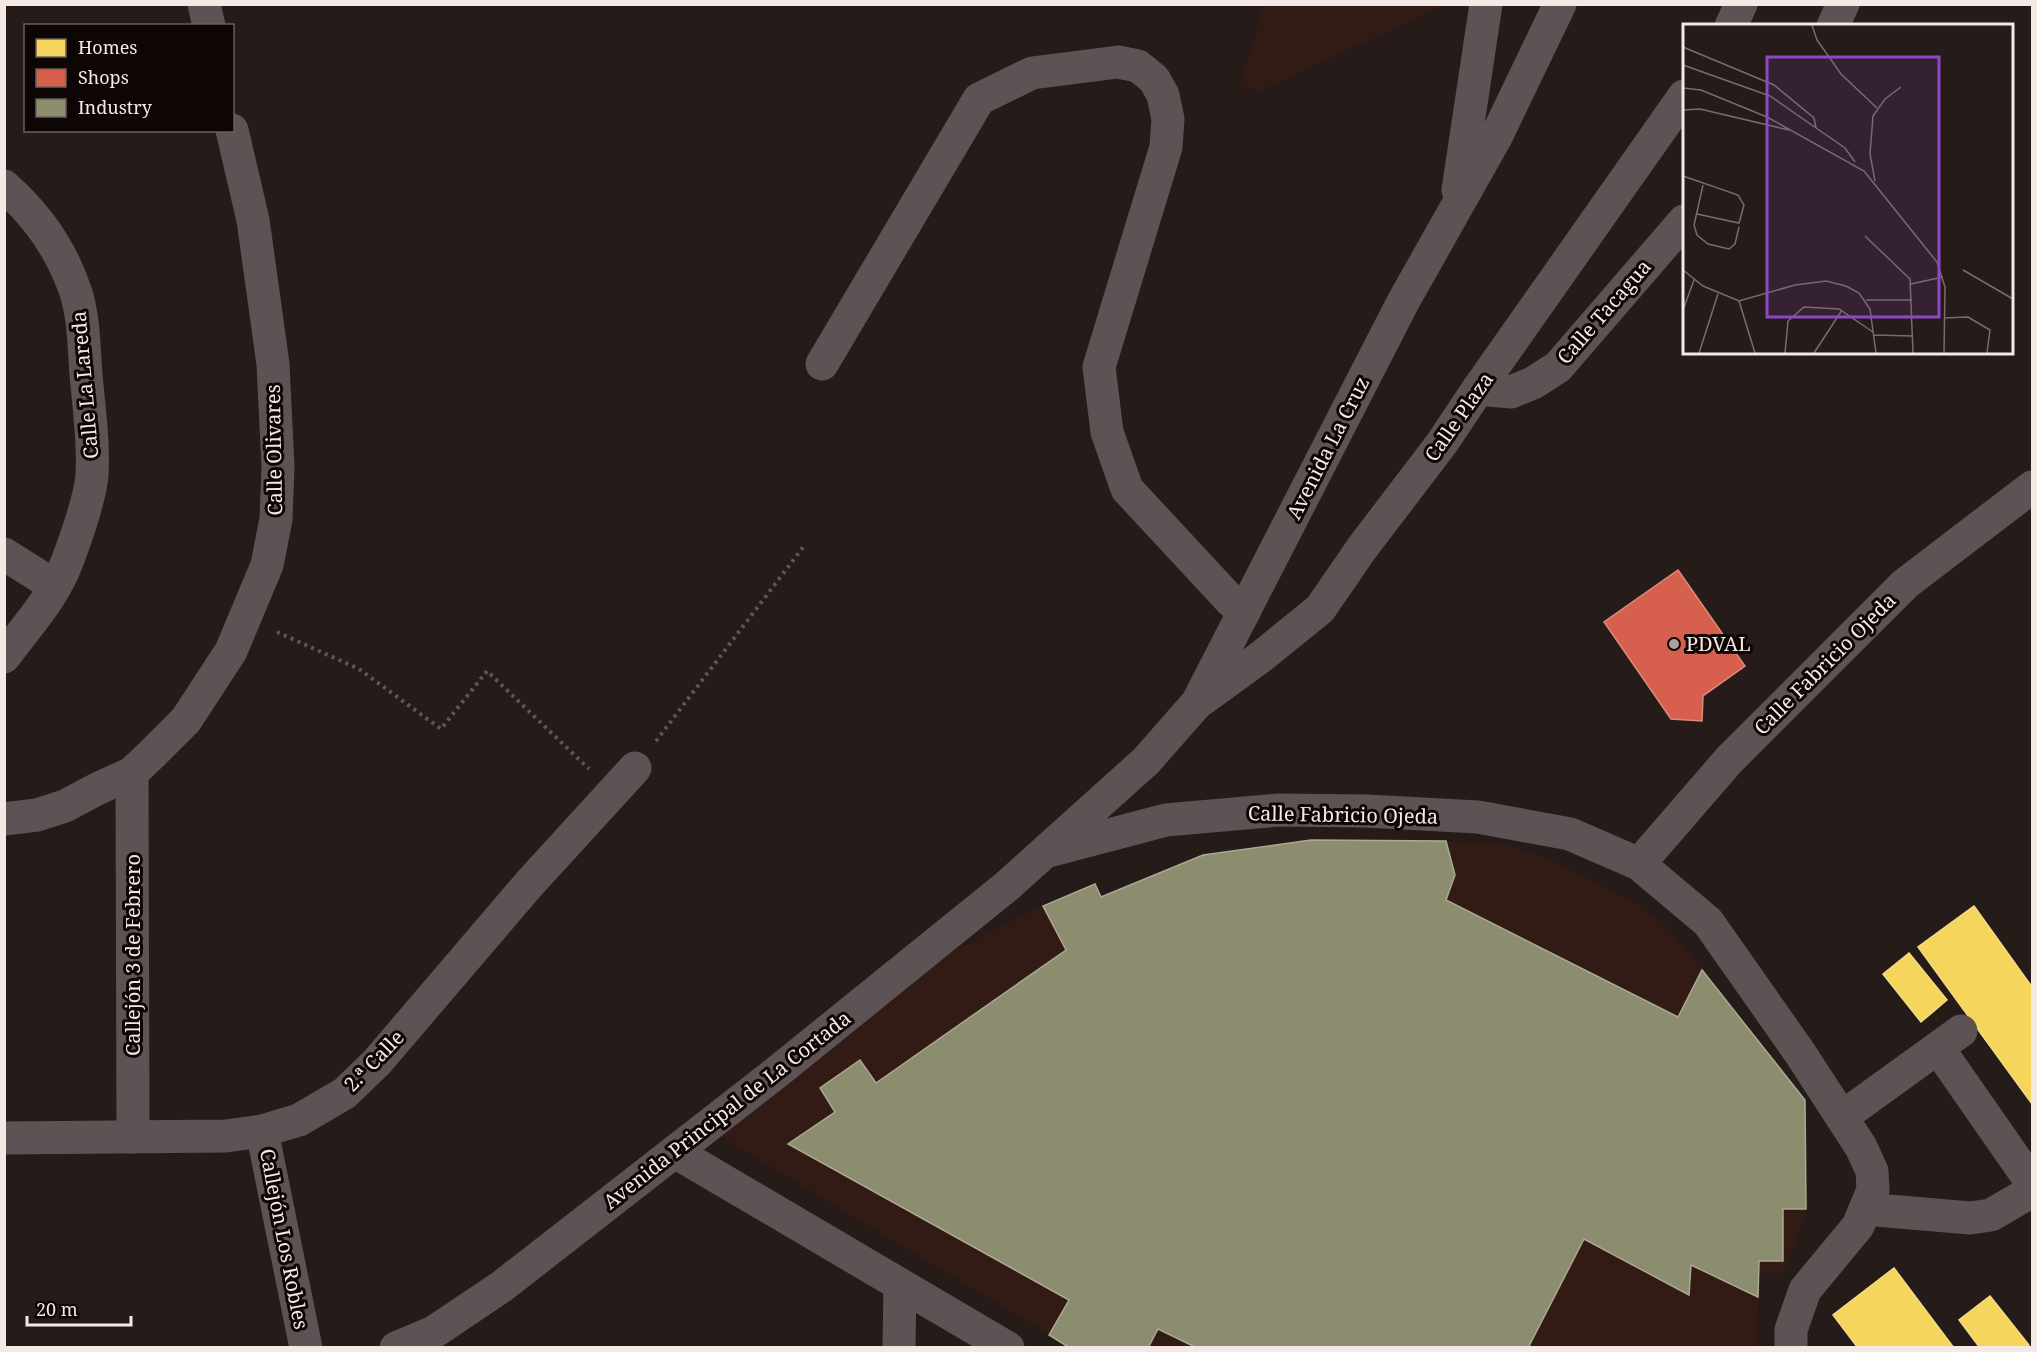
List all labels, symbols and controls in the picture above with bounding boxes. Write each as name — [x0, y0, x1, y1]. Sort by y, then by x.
legend — [24, 24, 234, 132]
inset map — [1683, 24, 2013, 354]
text: Homes — [78, 35, 137, 59]
text: Shops — [78, 65, 129, 89]
text: Industry — [78, 95, 153, 119]
street label: Calle Tacagua — [1551, 254, 1657, 370]
street label: Calle La Lareda — [65, 310, 104, 460]
street label: Calle Plaza — [1418, 367, 1499, 467]
street label: Avenida La Cruz — [1280, 372, 1375, 524]
street label: Calle Olivares — [259, 384, 288, 516]
street label: Calle Fabricio Ojeda — [1748, 587, 1901, 740]
place label: PDVAL — [1686, 630, 1751, 657]
marker: PDVAL — [1667, 637, 1681, 651]
street label: Calle Fabricio Ojeda — [1248, 799, 1438, 830]
street label: Callejón 3 de Febrero — [119, 854, 146, 1056]
street label: Avenida Principal de La Cortada — [597, 1004, 856, 1215]
street label: 2.ª Calle — [338, 1024, 410, 1097]
street label: Callejón Los Robles — [254, 1146, 315, 1331]
scale bar — [27, 1289, 130, 1327]
text: 20 m — [36, 1297, 78, 1321]

